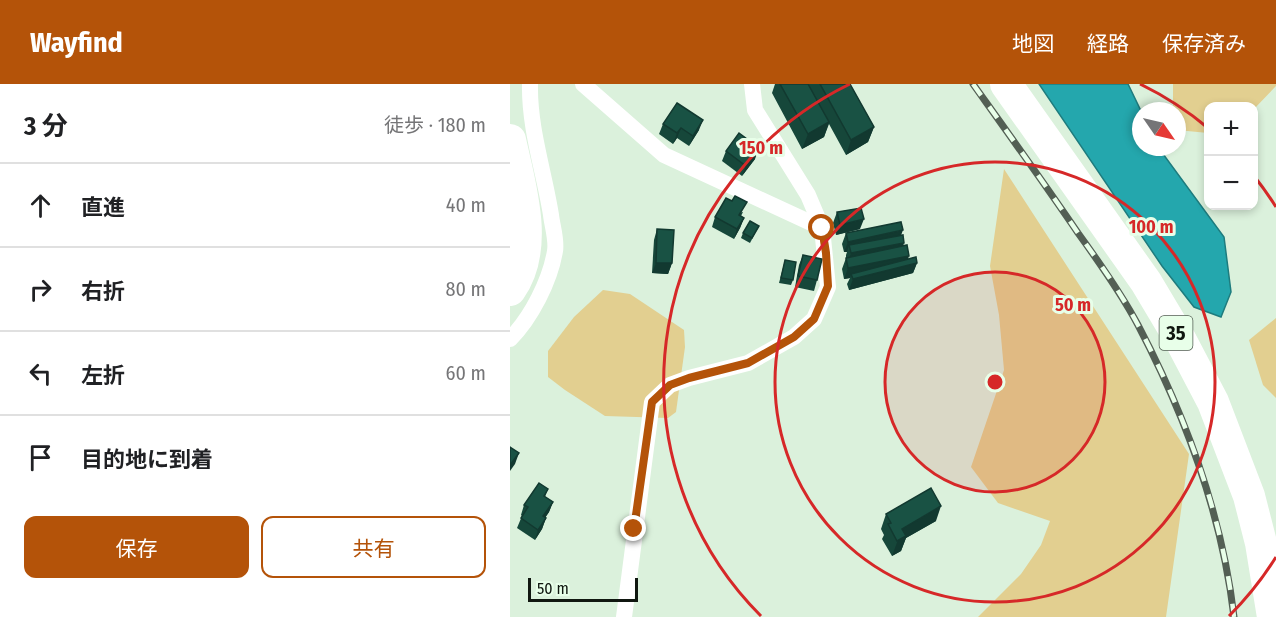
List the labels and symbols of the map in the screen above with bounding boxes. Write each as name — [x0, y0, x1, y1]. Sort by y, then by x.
north arrow — [1132, 102, 1186, 156]
text: 150 m — [739, 137, 783, 159]
route start — [808, 214, 834, 240]
text: 100 m — [1129, 216, 1173, 238]
text: 50 m — [1055, 294, 1091, 316]
road number: 35 — [1160, 316, 1192, 350]
centre of rings — [985, 372, 1005, 392]
route end — [620, 515, 646, 541]
scale bar — [528, 575, 638, 602]

